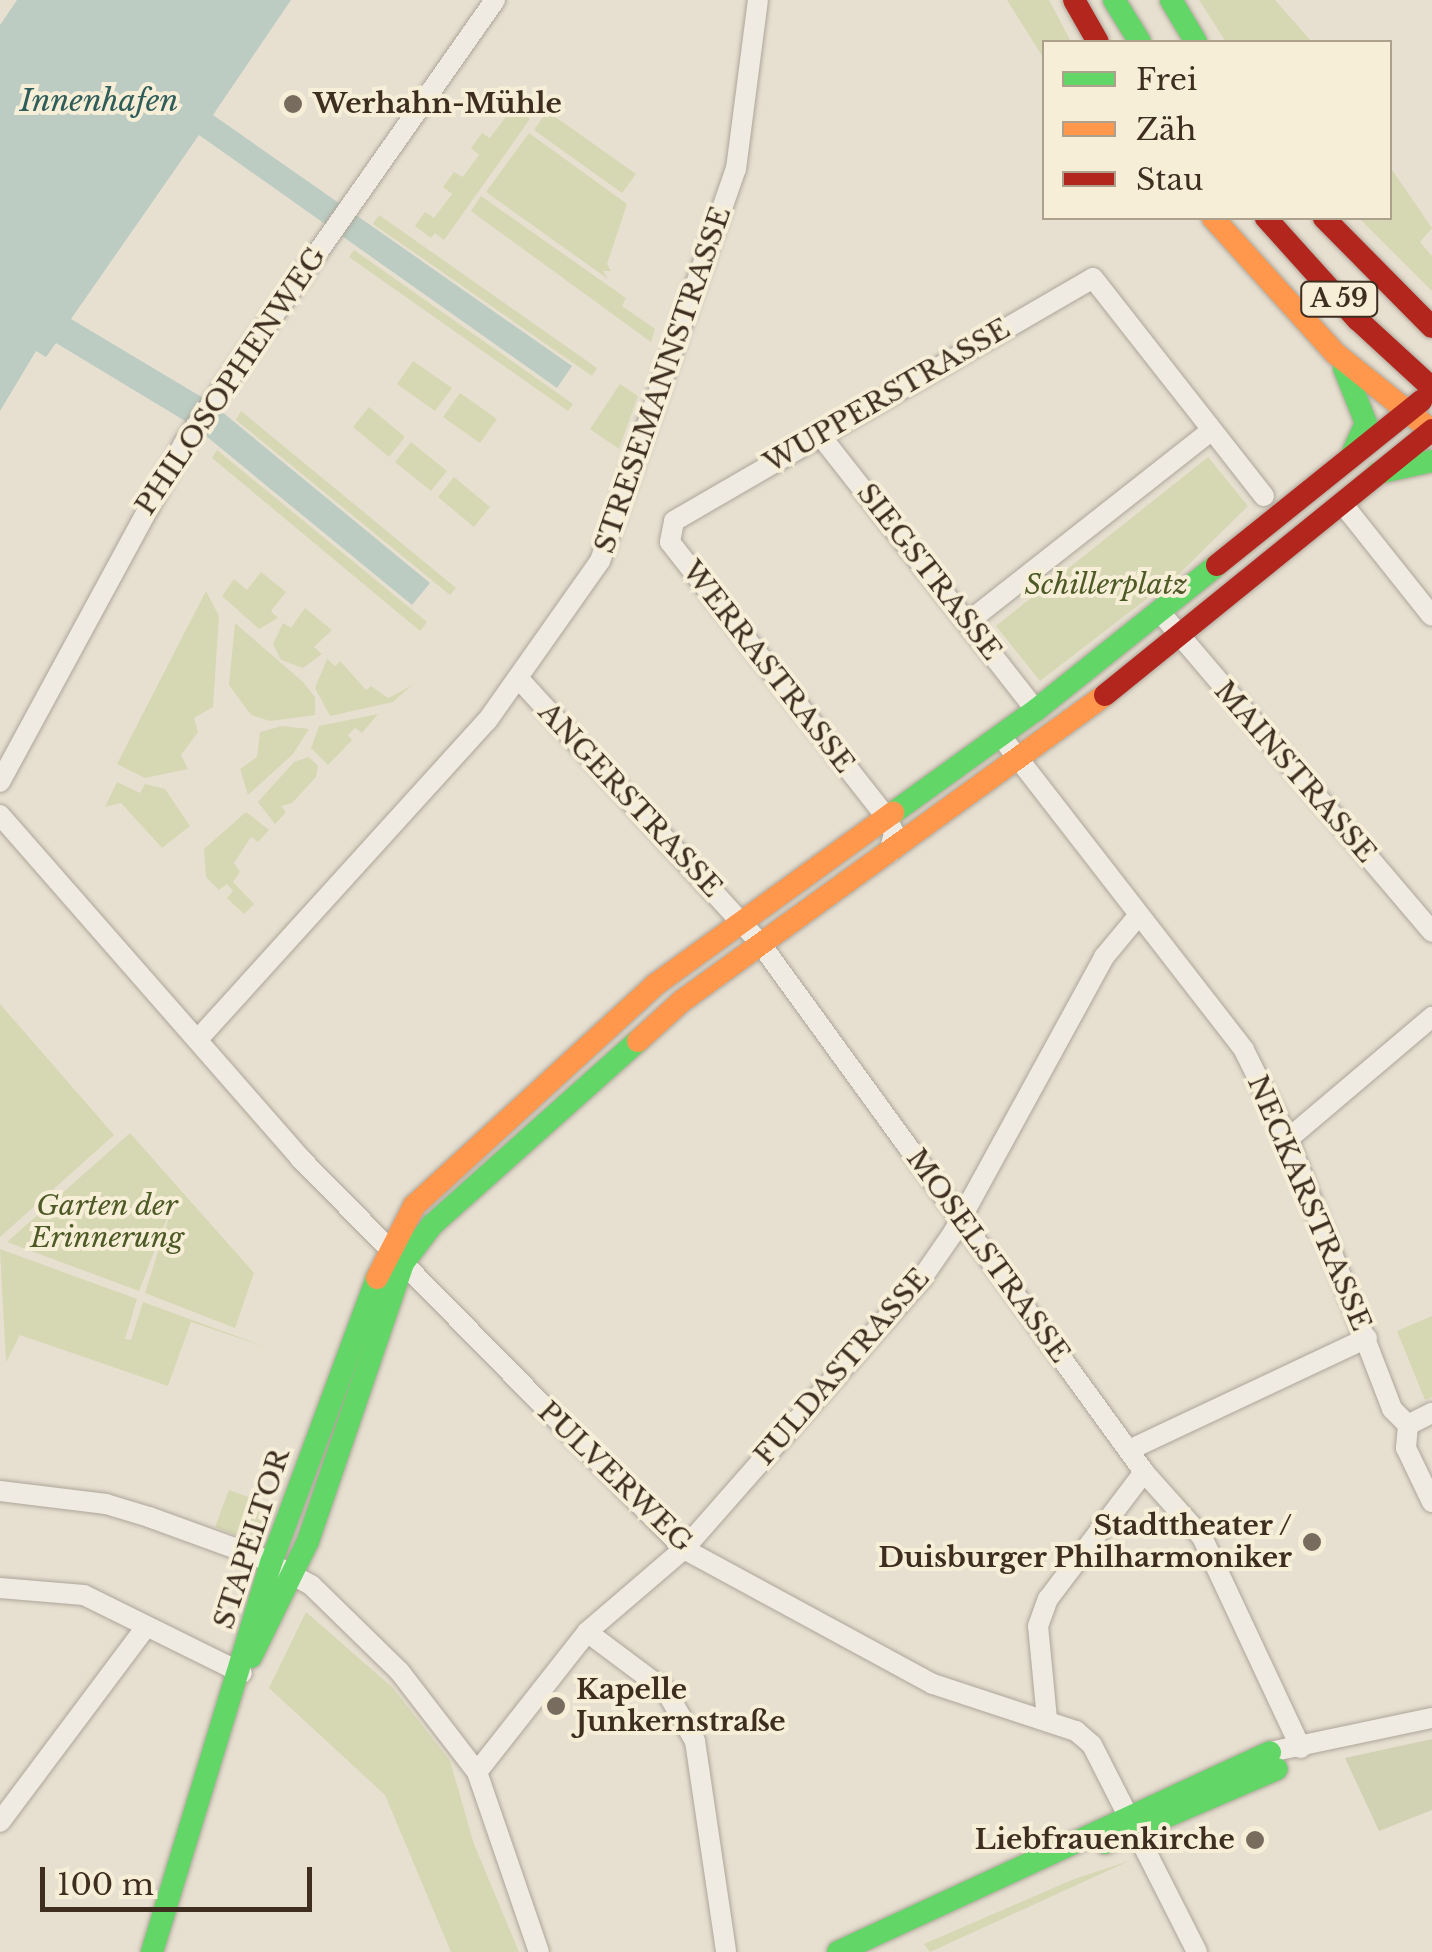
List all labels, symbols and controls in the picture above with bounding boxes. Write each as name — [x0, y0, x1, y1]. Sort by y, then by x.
legend — [1042, 40, 1392, 220]
text: Frei — [1136, 61, 1197, 98]
water label: Innenhafen — [20, 83, 178, 119]
place label: Werhahn-Mühle — [313, 87, 562, 121]
marker: Werhahn-Mühle — [282, 93, 304, 115]
text: Zäh — [1136, 111, 1196, 148]
text: Stau — [1136, 161, 1203, 198]
street label: STRESEMANNSTRASSE — [588, 202, 738, 558]
street label: PHILOSOPHENWEG — [129, 241, 333, 521]
road number: A 59 — [1299, 279, 1379, 319]
street label: WUPPERSTRASSE — [758, 312, 1016, 480]
street label: SIEGSTRASSE — [850, 477, 1008, 667]
street label: WERRASTRASSE — [675, 554, 861, 780]
park label: Schillerplatz — [1025, 568, 1187, 602]
street label: MAINSTRASSE — [1207, 674, 1383, 870]
street label: ANGERSTRASSE — [531, 696, 729, 904]
street label: NECKARSTRASSE — [1240, 1070, 1378, 1336]
street label: MOSELSTRASSE — [899, 1143, 1077, 1369]
park label: Garten der Erinnerung — [30, 1189, 184, 1255]
street label: FULDASTRASSE — [748, 1262, 936, 1472]
street label: PULVERWEG — [531, 1395, 699, 1559]
street label: STAPELTOR — [207, 1445, 297, 1633]
place label: Stadttheater / Duisburger Philharmoniker — [878, 1509, 1292, 1575]
marker: Stadttheater / Duisburger Philharmoniker — [1301, 1531, 1323, 1553]
place label: Kapelle Junkernstraße — [576, 1673, 786, 1739]
marker: Kapelle Junkernstraße — [545, 1695, 567, 1717]
place label: Liebfrauenkirche — [975, 1823, 1235, 1857]
marker: Liebfrauenkirche — [1244, 1829, 1266, 1851]
scale bar — [45, 1847, 318, 1909]
text: 100 m — [57, 1866, 154, 1903]

